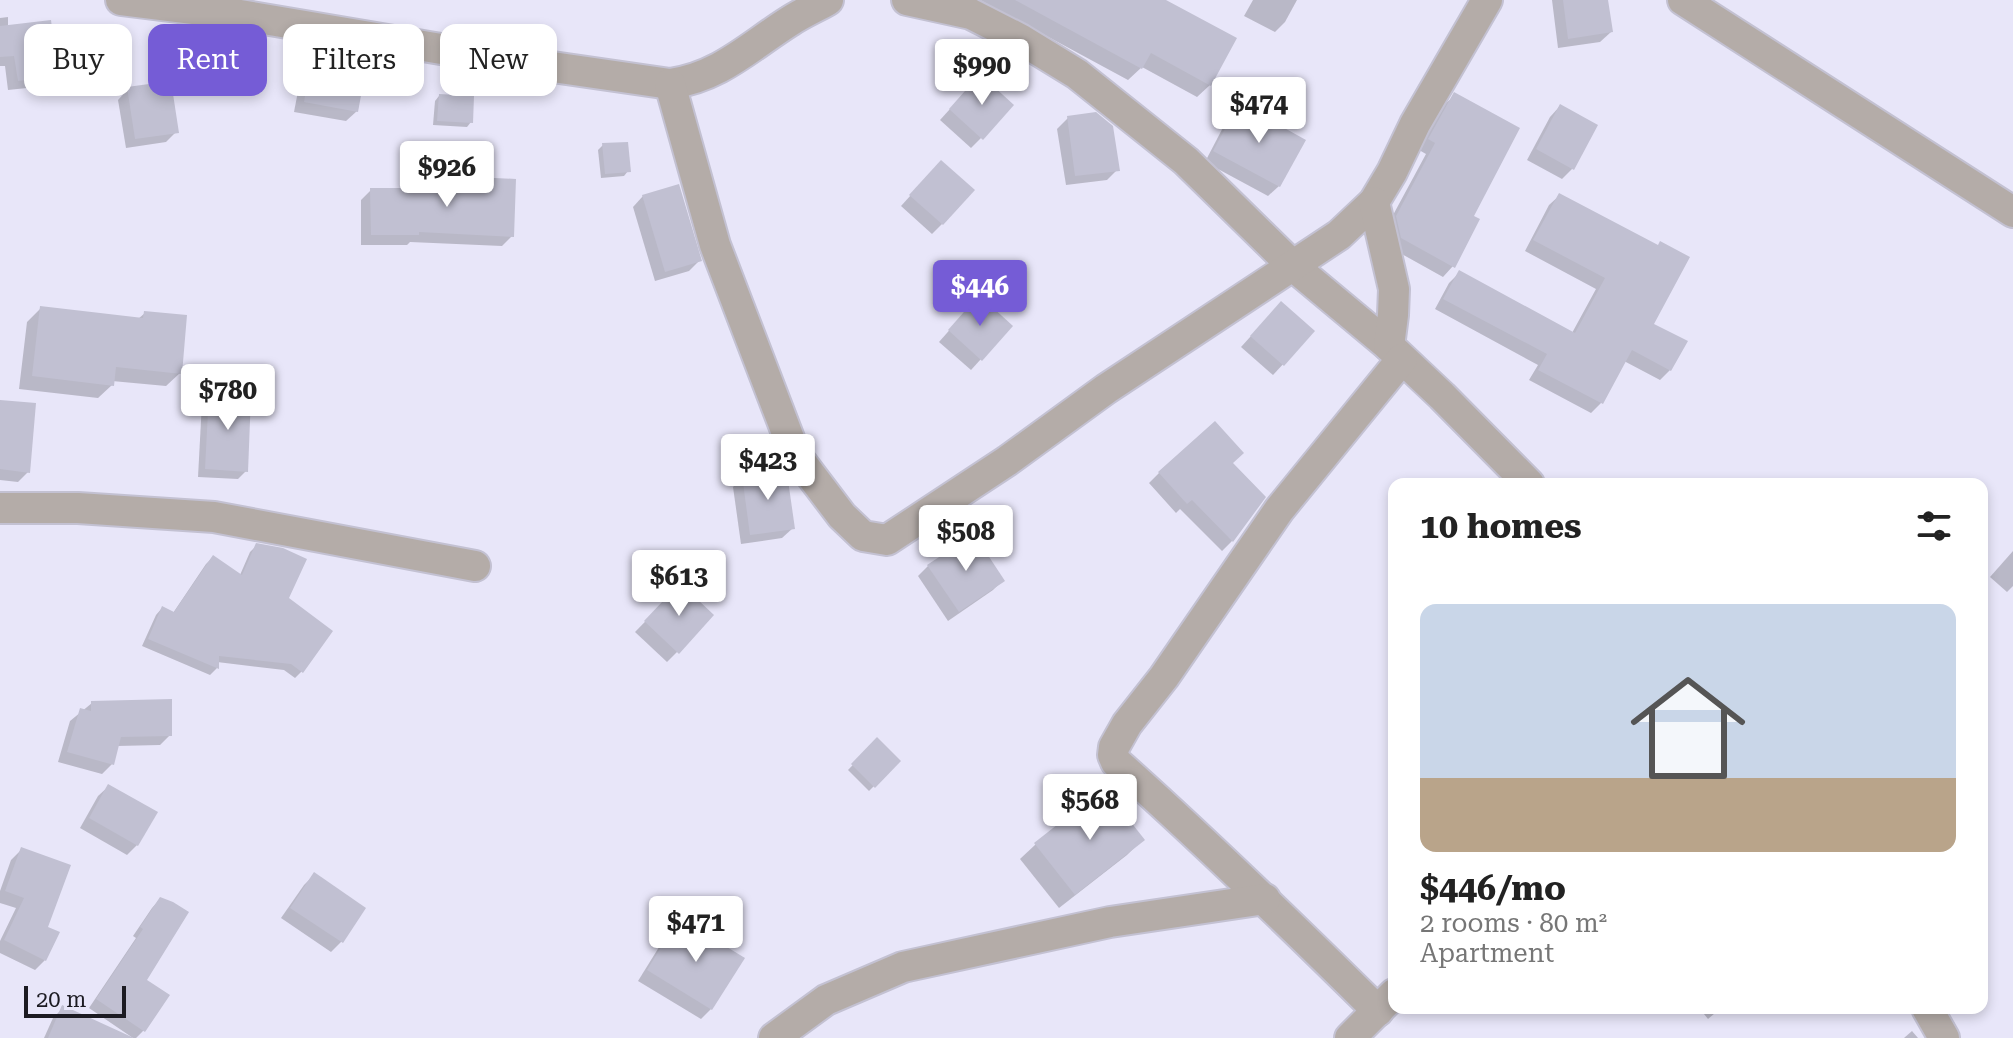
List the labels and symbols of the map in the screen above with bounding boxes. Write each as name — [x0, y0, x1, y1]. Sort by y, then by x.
pin: $990 — [935, 39, 1029, 107]
pin: $474 — [1212, 77, 1306, 145]
pin: $926 — [400, 141, 494, 209]
pin: $446 — [933, 260, 1027, 328]
pin: $780 — [181, 364, 275, 432]
pin: $423 — [721, 434, 815, 502]
pin: $508 — [919, 505, 1013, 573]
pin: $613 — [632, 550, 726, 618]
pin: $568 — [1043, 774, 1137, 842]
pin: $471 — [649, 896, 743, 964]
scale bar — [24, 982, 126, 1018]

